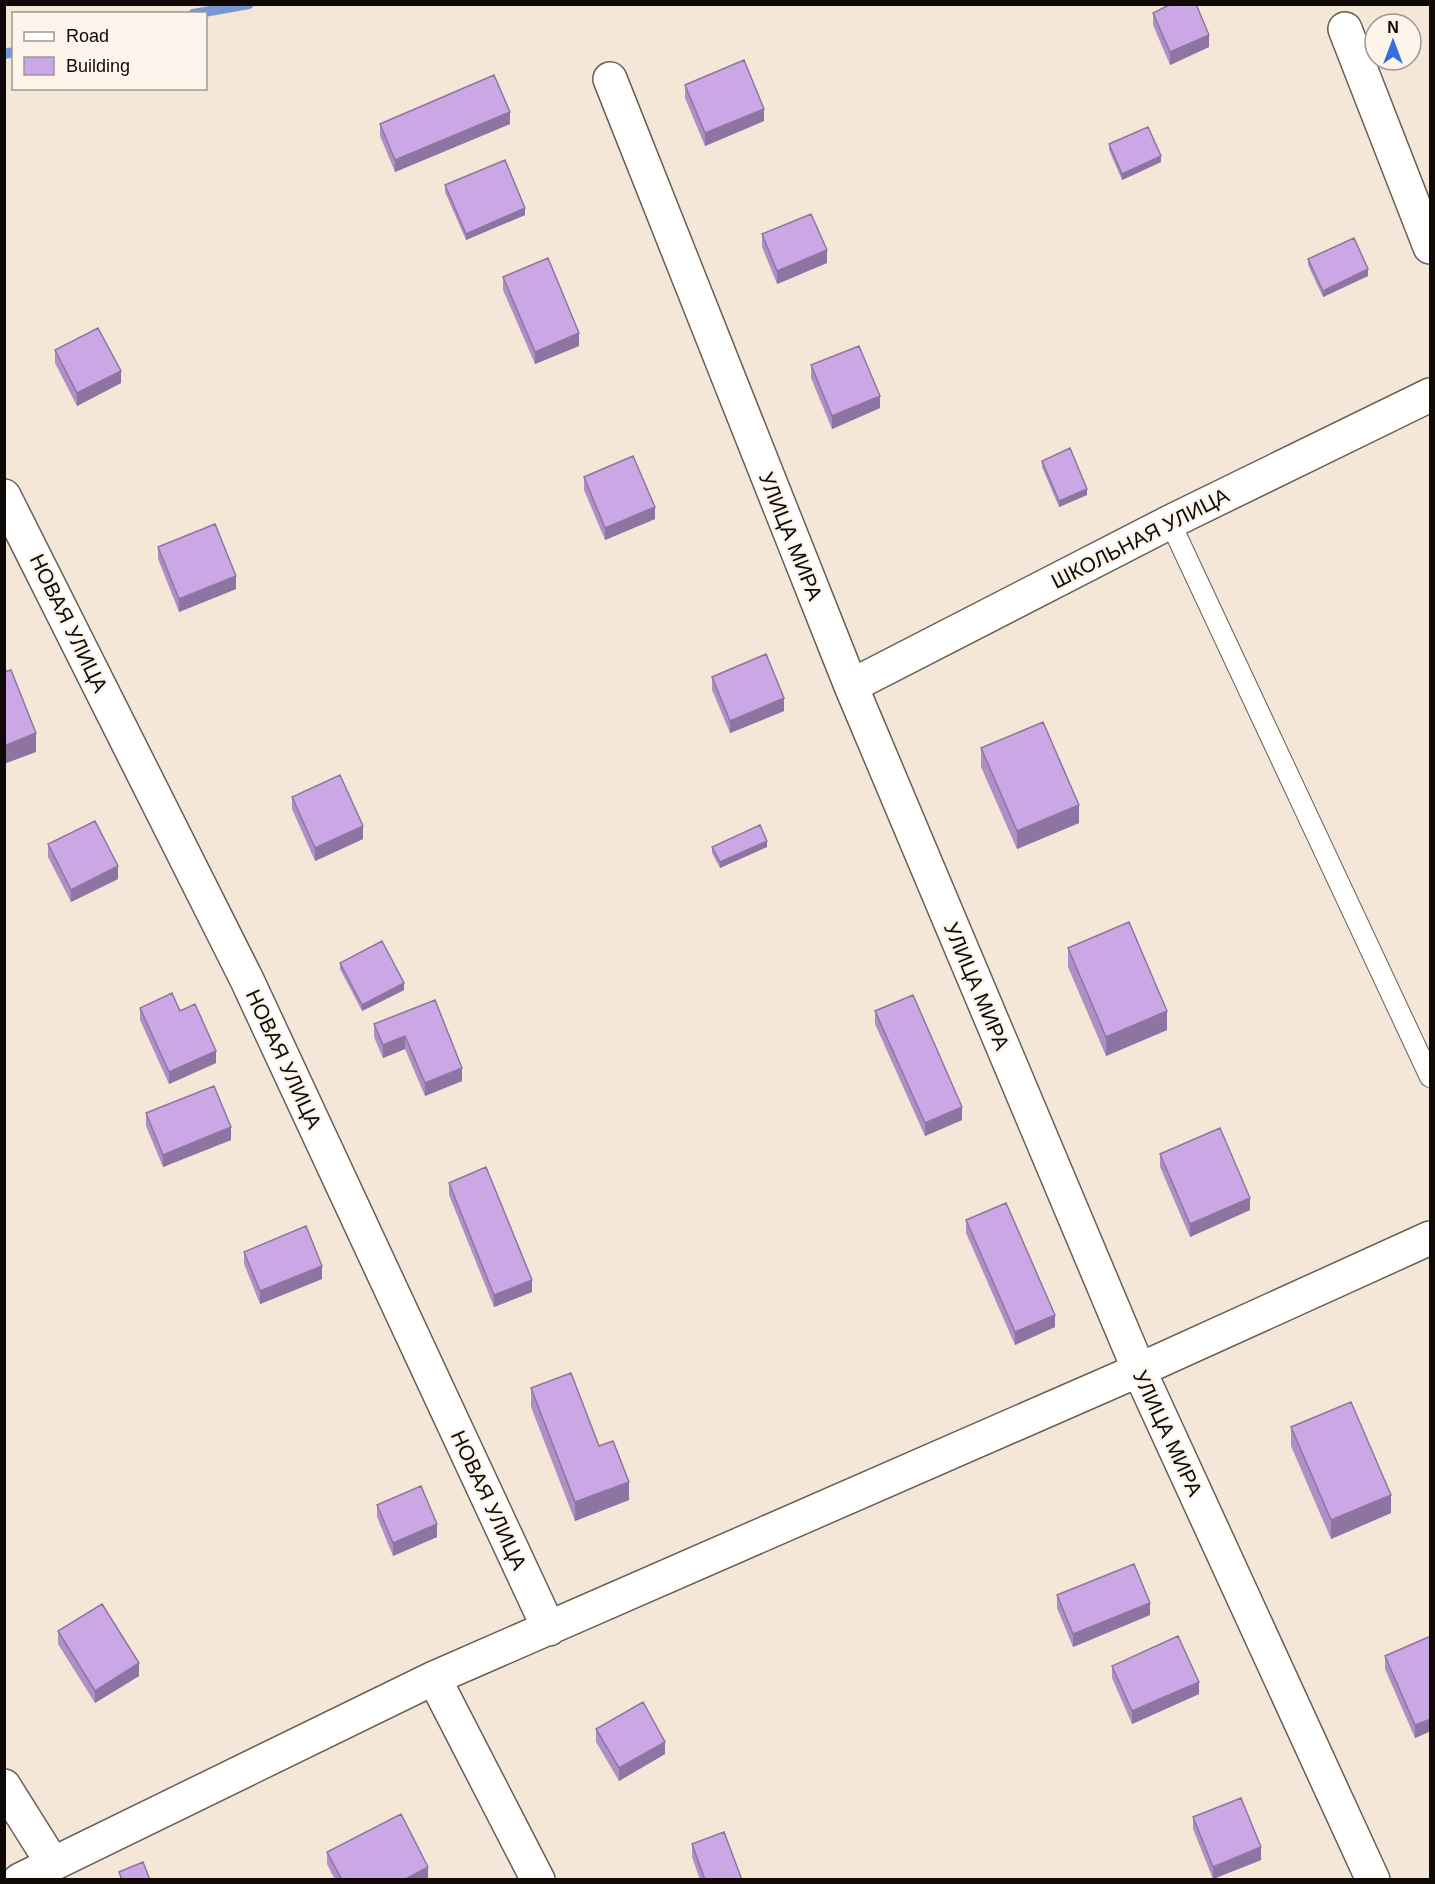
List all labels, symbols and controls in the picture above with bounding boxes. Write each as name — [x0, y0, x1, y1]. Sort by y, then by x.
legend — [12, 12, 207, 90]
north arrow — [1363, 12, 1423, 72]
text: N — [1387, 19, 1399, 36]
text: Road — [66, 26, 109, 46]
text: Building — [66, 56, 130, 76]
street label: УЛИЦА МИРА — [755, 469, 827, 603]
street label: ШКОЛЬНАЯ УЛИЦА — [1047, 483, 1233, 593]
street label: НОВАЯ УЛИЦА — [26, 550, 112, 696]
street label: УЛИЦА МИРА — [940, 919, 1014, 1053]
street label: НОВАЯ УЛИЦА — [242, 986, 326, 1132]
street label: УЛИЦА МИРА — [1129, 1366, 1207, 1500]
street label: НОВАЯ УЛИЦА — [447, 1427, 531, 1573]

